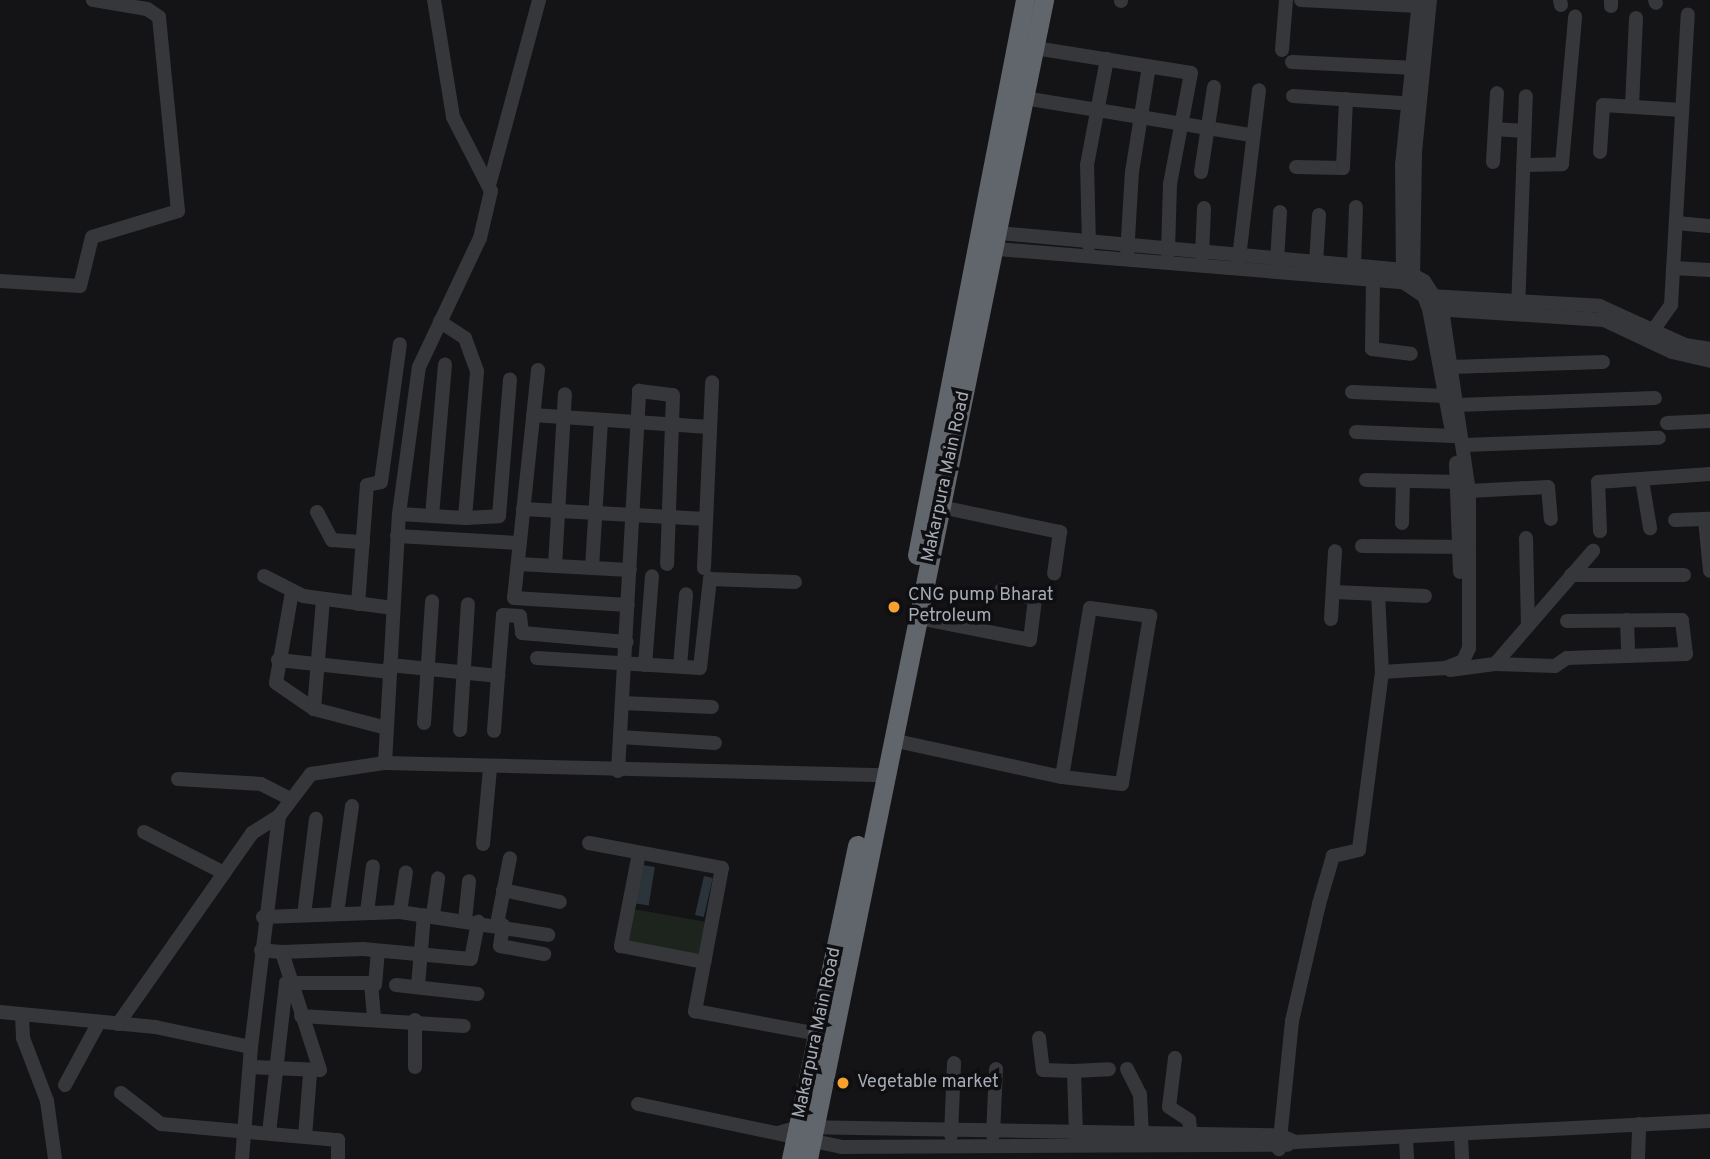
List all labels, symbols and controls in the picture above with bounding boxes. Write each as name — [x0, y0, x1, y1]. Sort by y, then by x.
street label: Makarpura Main Road — [918, 390, 976, 564]
place label: CNG pump Bharat Petroleum — [908, 586, 1054, 628]
marker: CNG pump Bharat Petroleum — [886, 599, 902, 615]
street label: Makarpura Main Road — [789, 946, 847, 1120]
place label: Vegetable market — [857, 1072, 999, 1094]
marker: Vegetable market — [835, 1075, 851, 1091]

